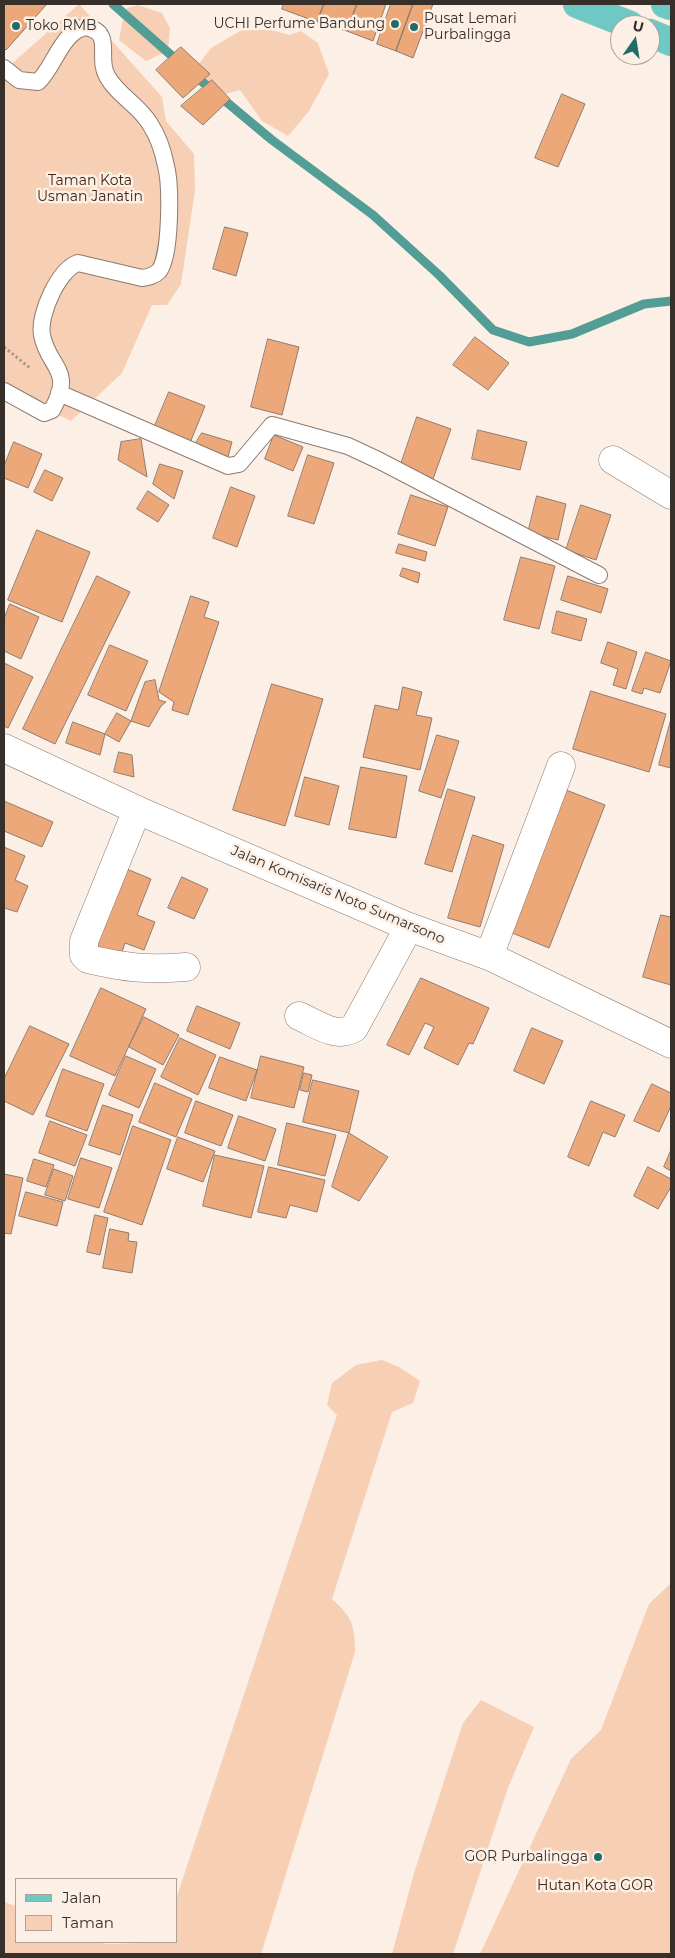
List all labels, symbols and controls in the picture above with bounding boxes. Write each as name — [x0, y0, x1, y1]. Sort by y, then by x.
place label: Pusat Lemari Purbalingga — [424, 11, 517, 44]
north arrow — [610, 15, 660, 65]
place label: UCHI Perfume Bandung — [213, 16, 385, 32]
text: U — [631, 16, 646, 36]
place label: Toko RMB — [26, 18, 97, 34]
marker: UCHI Perfume Bandung — [389, 18, 401, 30]
marker: Toko RMB — [10, 20, 22, 32]
marker: Pusat Lemari Purbalingga — [408, 21, 420, 33]
park label: Taman Kota Usman Janatin — [37, 173, 143, 206]
street label: Jalan Komisaris Noto Sumarsono — [228, 842, 448, 948]
place label: GOR Purbalingga — [465, 1849, 588, 1865]
marker: GOR Purbalingga — [592, 1851, 604, 1863]
legend — [15, 1878, 178, 1943]
park label: Hutan Kota GOR — [537, 1878, 653, 1894]
text: Jalan — [62, 1888, 101, 1907]
text: Taman — [62, 1913, 114, 1932]

